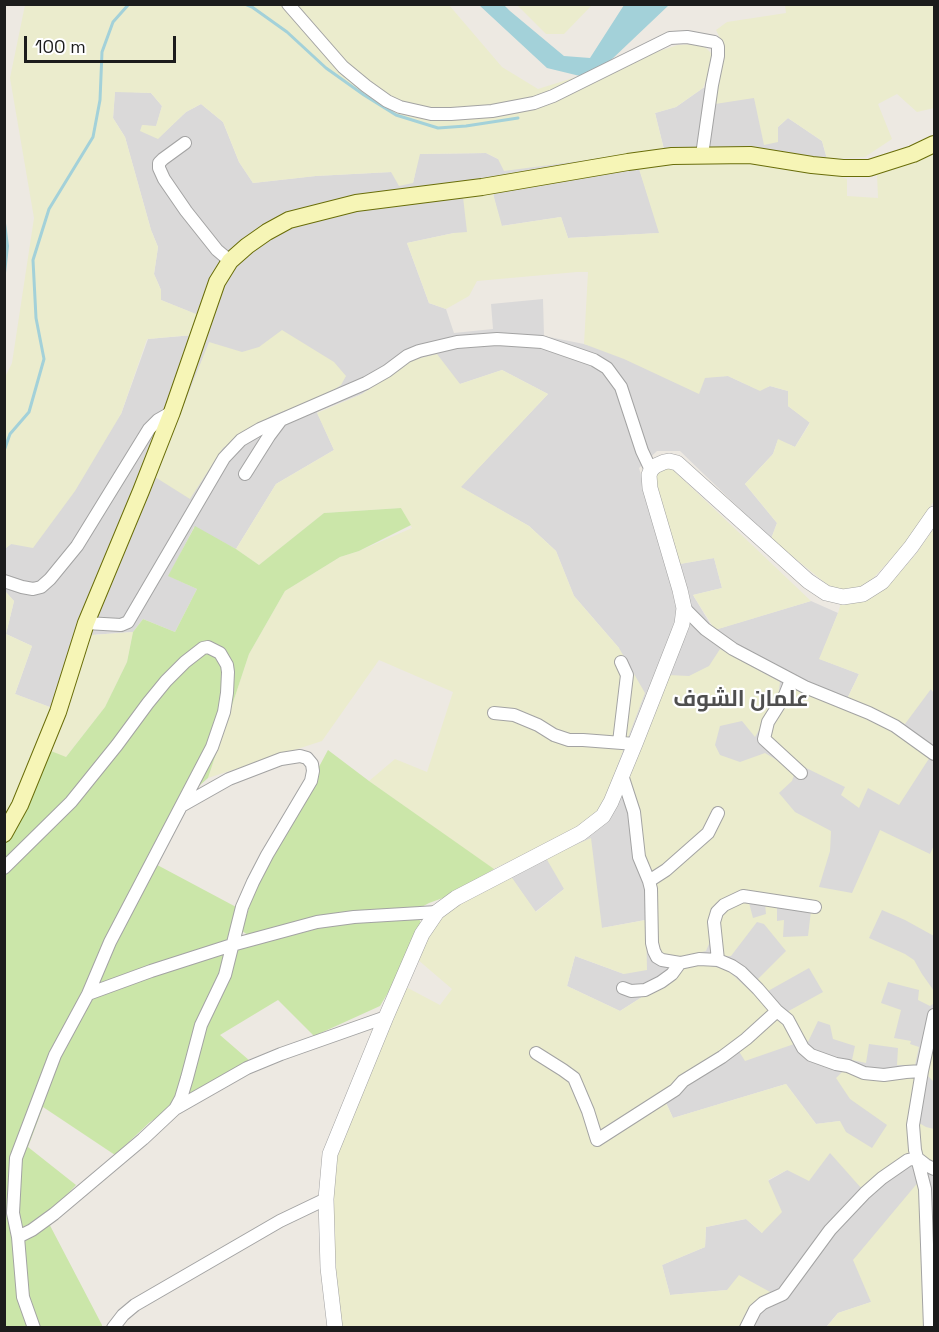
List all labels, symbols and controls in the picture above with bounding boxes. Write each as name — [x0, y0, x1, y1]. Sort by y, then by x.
scale bar — [27, 24, 178, 62]
text: 100 m — [35, 35, 86, 58]
district label: علمان الشوف — [673, 687, 809, 713]

